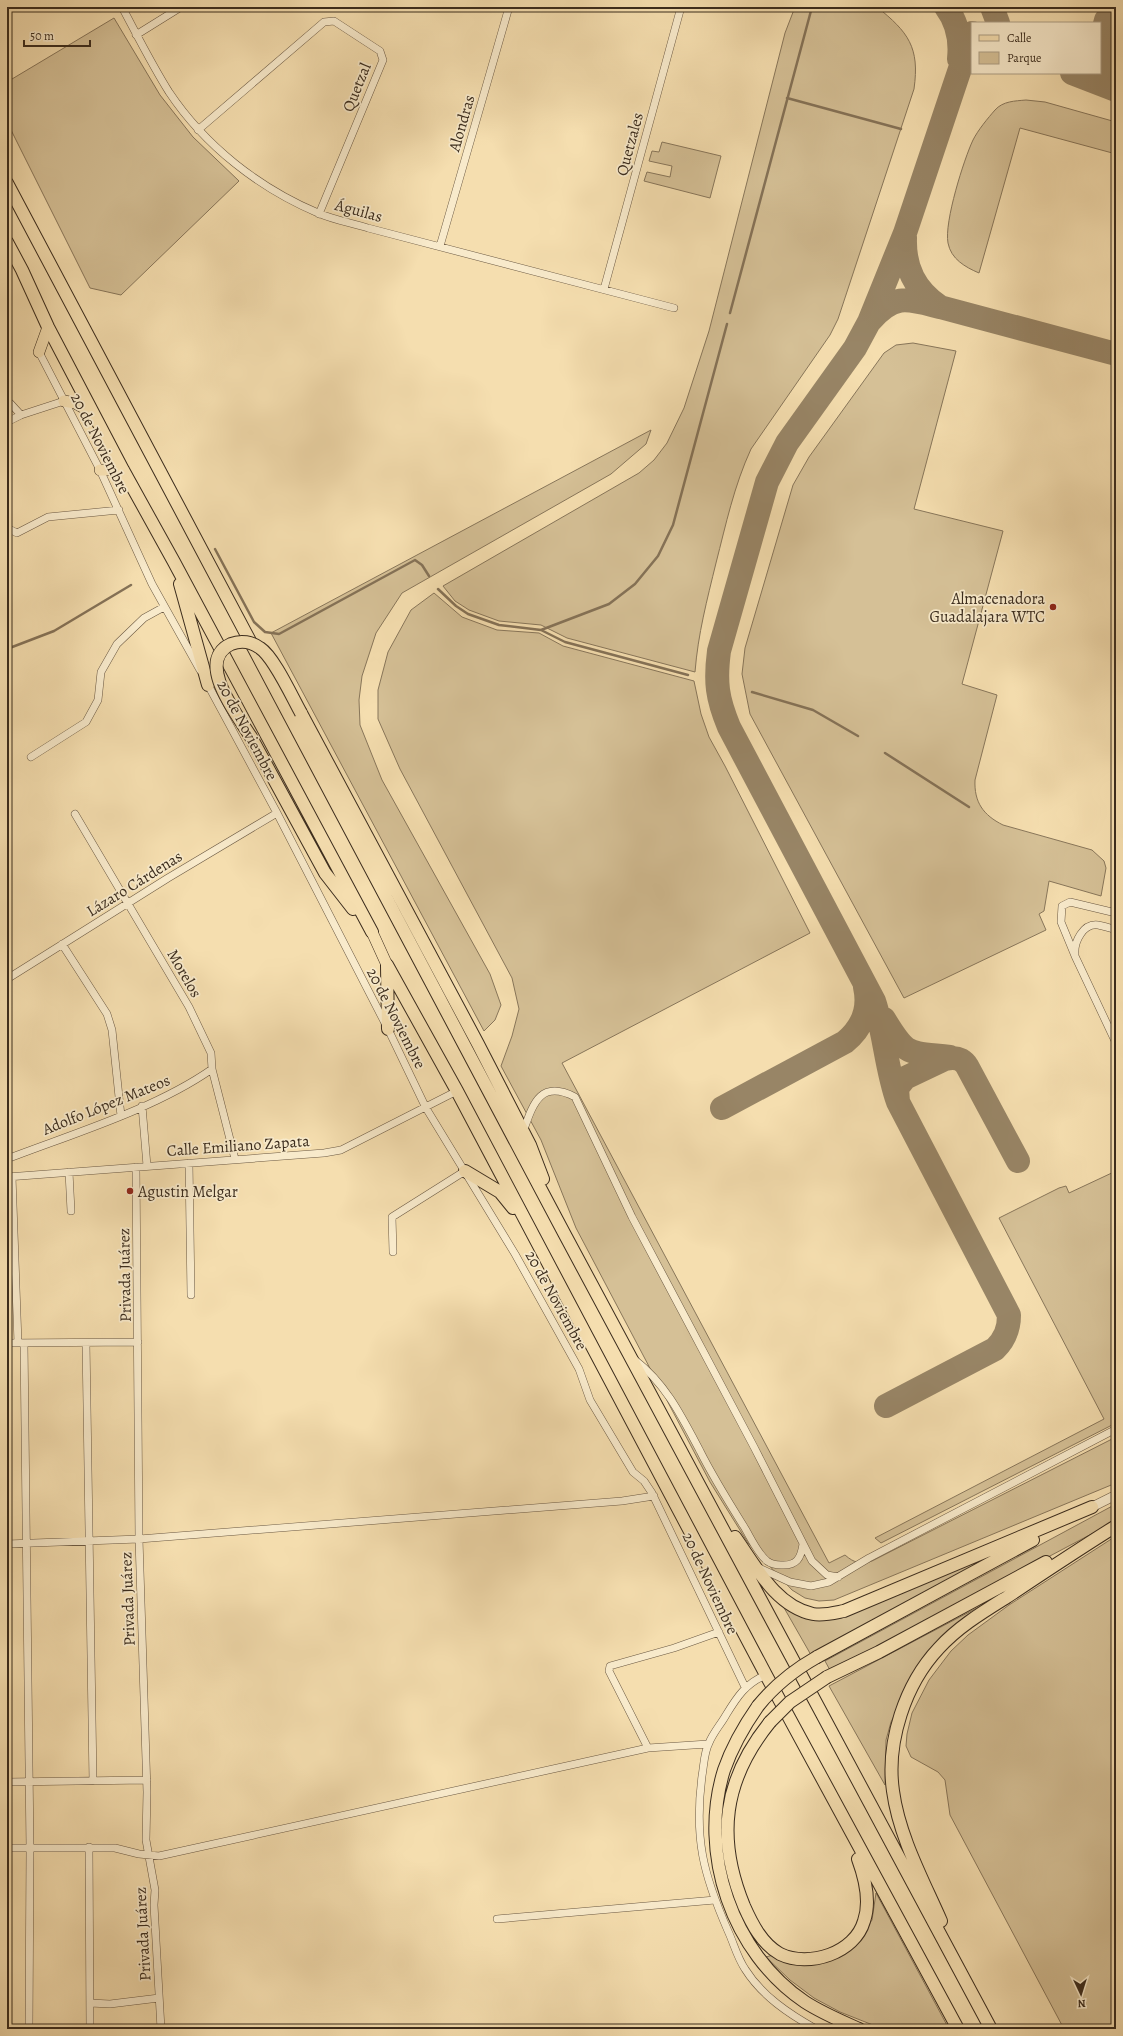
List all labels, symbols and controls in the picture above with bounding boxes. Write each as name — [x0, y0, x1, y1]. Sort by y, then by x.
scale bar — [24, 22, 90, 48]
legend — [971, 22, 1101, 74]
text: 50 m — [30, 28, 54, 44]
text: Calle — [1007, 30, 1031, 46]
text: Parque — [1007, 50, 1042, 66]
street label: Quetzal — [337, 60, 377, 115]
street label: Alondras — [443, 92, 481, 155]
street label: Quetzales — [611, 110, 649, 178]
street label: Águilas — [332, 194, 385, 228]
street label: 20 de Noviembre — [65, 389, 135, 498]
place label: Almacenadora Guadalajara WTC — [930, 588, 1046, 628]
marker: Almacenadora Guadalajara WTC — [1048, 602, 1058, 612]
street label: 20 de Noviembre — [211, 677, 283, 784]
street label: Lázaro Cárdenas — [82, 846, 187, 922]
street label: Morelos — [161, 945, 207, 1002]
street label: 20 de Noviembre — [361, 964, 431, 1073]
street label: Adolfo López Mateos — [38, 1069, 173, 1141]
street label: Calle Emiliano Zapata — [166, 1130, 311, 1162]
place label: Agustin Melgar — [137, 1181, 238, 1203]
marker: Agustin Melgar — [125, 1186, 135, 1196]
street label: Privada Juárez — [113, 1228, 137, 1322]
street label: 20 de Noviembre — [520, 1247, 593, 1354]
street label: 20 de Noviembre — [677, 1529, 743, 1638]
street label: Privada Juárez — [115, 1552, 141, 1646]
street label: Privada Juárez — [130, 1886, 156, 1982]
north arrow — [1061, 1974, 1101, 2014]
text: N — [1077, 1996, 1086, 2011]

